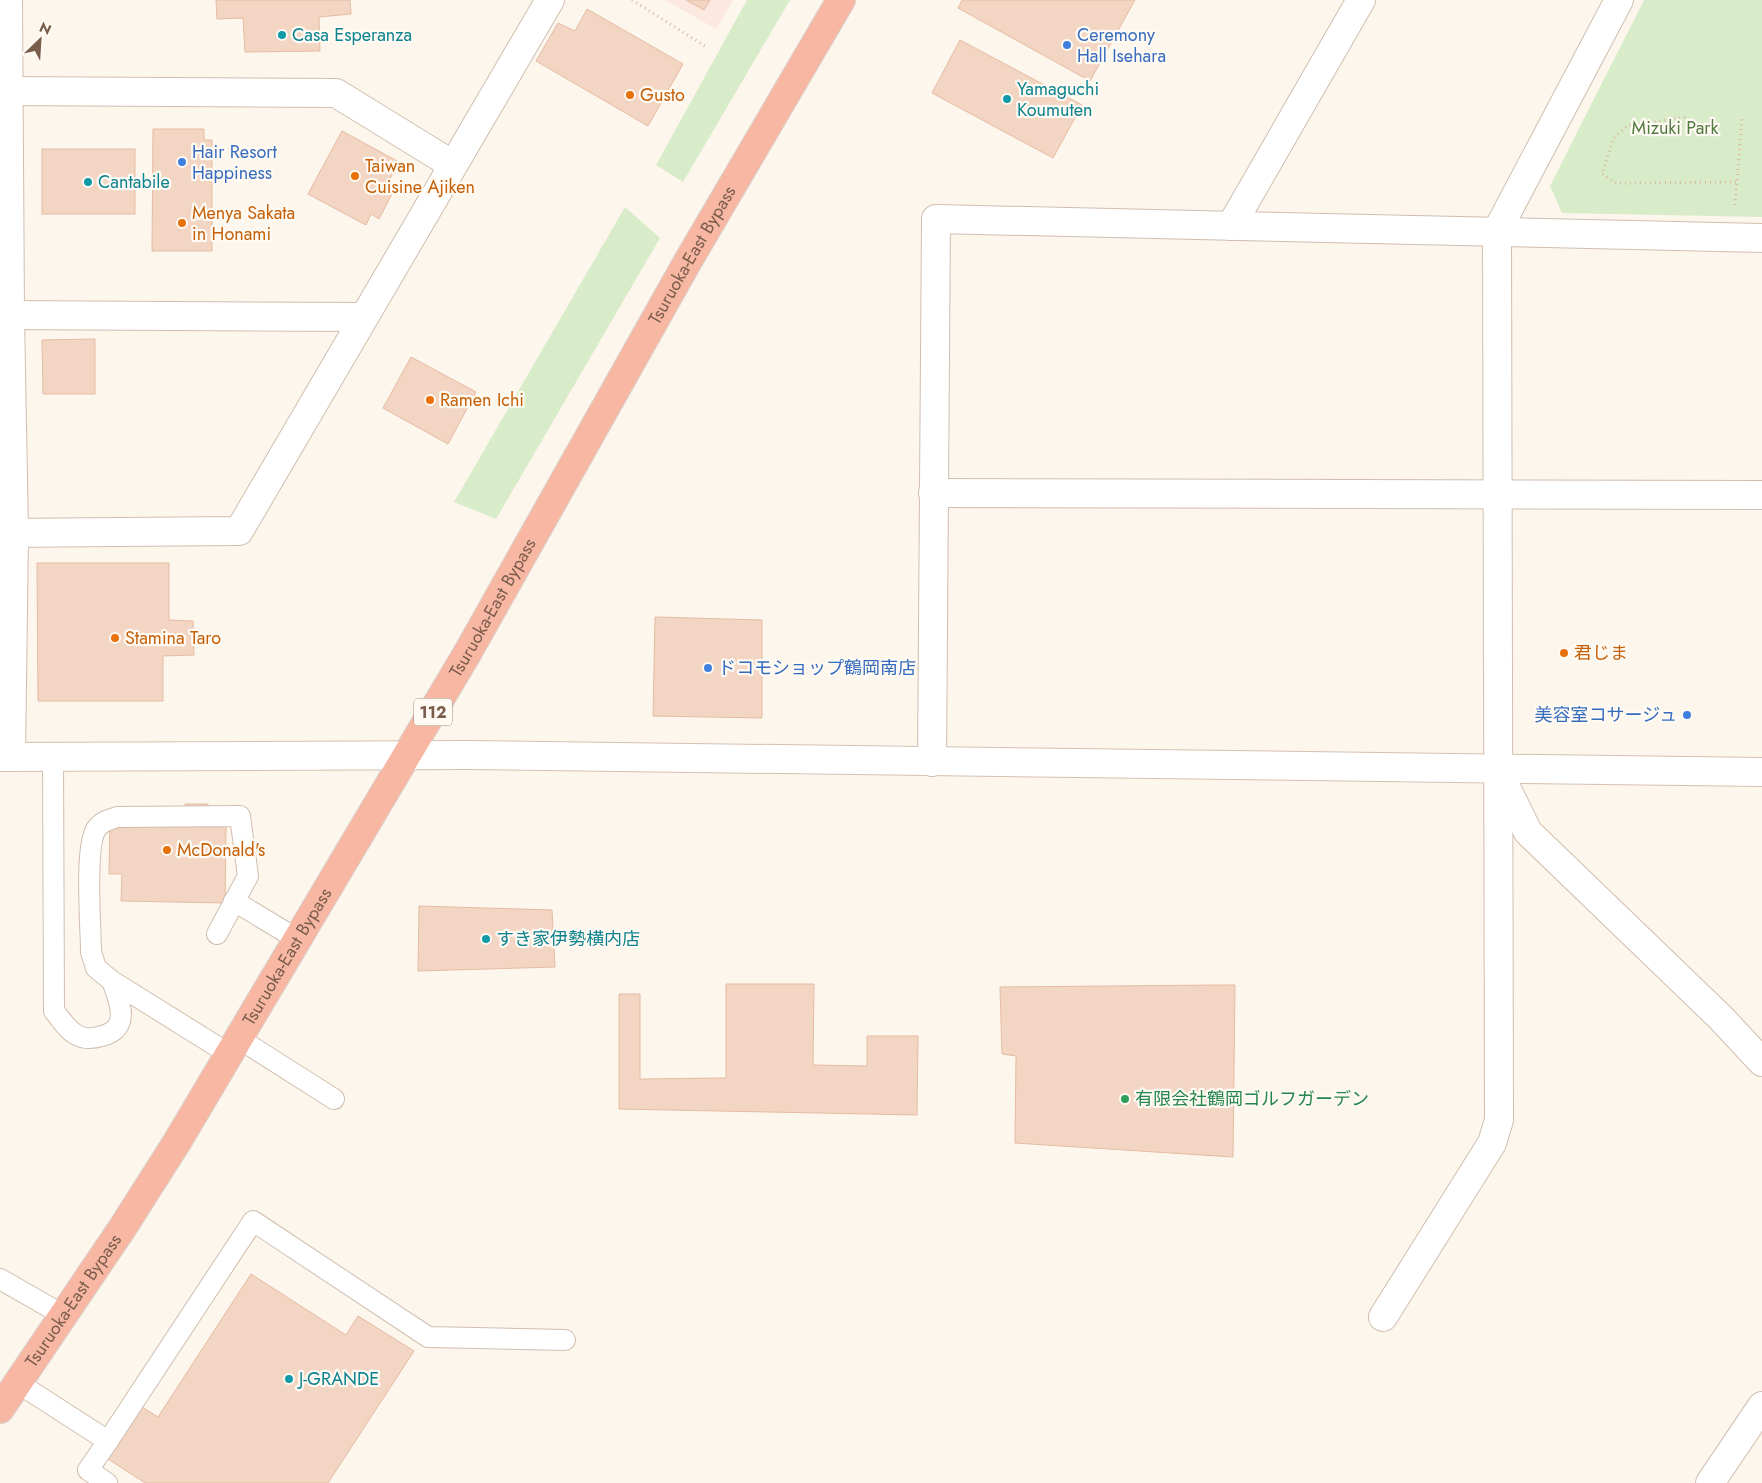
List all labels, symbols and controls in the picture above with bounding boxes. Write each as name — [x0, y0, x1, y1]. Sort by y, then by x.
north arrow — [15, 15, 65, 65]
text: N — [36, 17, 55, 40]
place label: Casa Esperanza — [292, 22, 412, 48]
place label: Ceremony Hall Isehara — [1077, 22, 1166, 69]
marker: Casa Esperanza — [276, 29, 288, 41]
marker: Ceremony Hall Isehara — [1061, 39, 1073, 51]
place label: Yamaguchi Koumuten — [1017, 76, 1099, 123]
place label: Gusto — [640, 82, 685, 108]
marker: Gusto — [624, 89, 636, 101]
marker: Yamaguchi Koumuten — [1001, 93, 1013, 105]
park label: Mizuki Park — [1632, 115, 1719, 141]
place label: Hair Resort Happiness — [192, 139, 277, 186]
place label: Taiwan Cuisine Ajiken — [365, 153, 475, 200]
marker: Hair Resort Happiness — [176, 156, 188, 168]
place label: Cantabile — [98, 169, 170, 195]
marker: Taiwan Cuisine Ajiken — [349, 170, 361, 182]
marker: Cantabile — [82, 176, 94, 188]
street label: Tsuruoka-East Bypass — [642, 181, 742, 329]
place label: Menya Sakata in Honami — [192, 200, 295, 247]
marker: Menya Sakata in Honami — [176, 217, 188, 229]
place label: Ramen Ichi — [440, 387, 524, 413]
marker: Ramen Ichi — [424, 394, 436, 406]
street label: Tsuruoka-East Bypass — [443, 533, 542, 682]
place label: Stamina Taro — [125, 625, 221, 651]
marker: Stamina Taro — [109, 632, 121, 644]
place label: 君じま — [1574, 640, 1628, 666]
marker: 君じま — [1558, 647, 1570, 659]
place label: ドコモショップ鶴岡南店 — [718, 655, 916, 681]
marker: ドコモショップ鶴岡南店 — [702, 662, 714, 674]
road number: 112 — [414, 699, 452, 726]
place label: 美容室コサージュ — [1535, 702, 1677, 728]
marker: 美容室コサージュ — [1681, 709, 1693, 721]
place label: McDonald's — [177, 837, 265, 863]
marker: McDonald's — [161, 844, 173, 856]
street label: Tsuruoka-East Bypass — [236, 883, 338, 1030]
place label: すき家伊勢横内店 — [496, 926, 640, 952]
marker: すき家伊勢横内店 — [480, 933, 492, 945]
place label: 有限会社鶴岡ゴルフガーデン — [1135, 1086, 1369, 1112]
marker: 有限会社鶴岡ゴルフガーデン — [1119, 1093, 1131, 1105]
street label: Tsuruoka-East Bypass — [19, 1228, 128, 1372]
place label: J-GRANDE — [297, 1366, 379, 1392]
marker: J-GRANDE — [283, 1373, 295, 1385]

